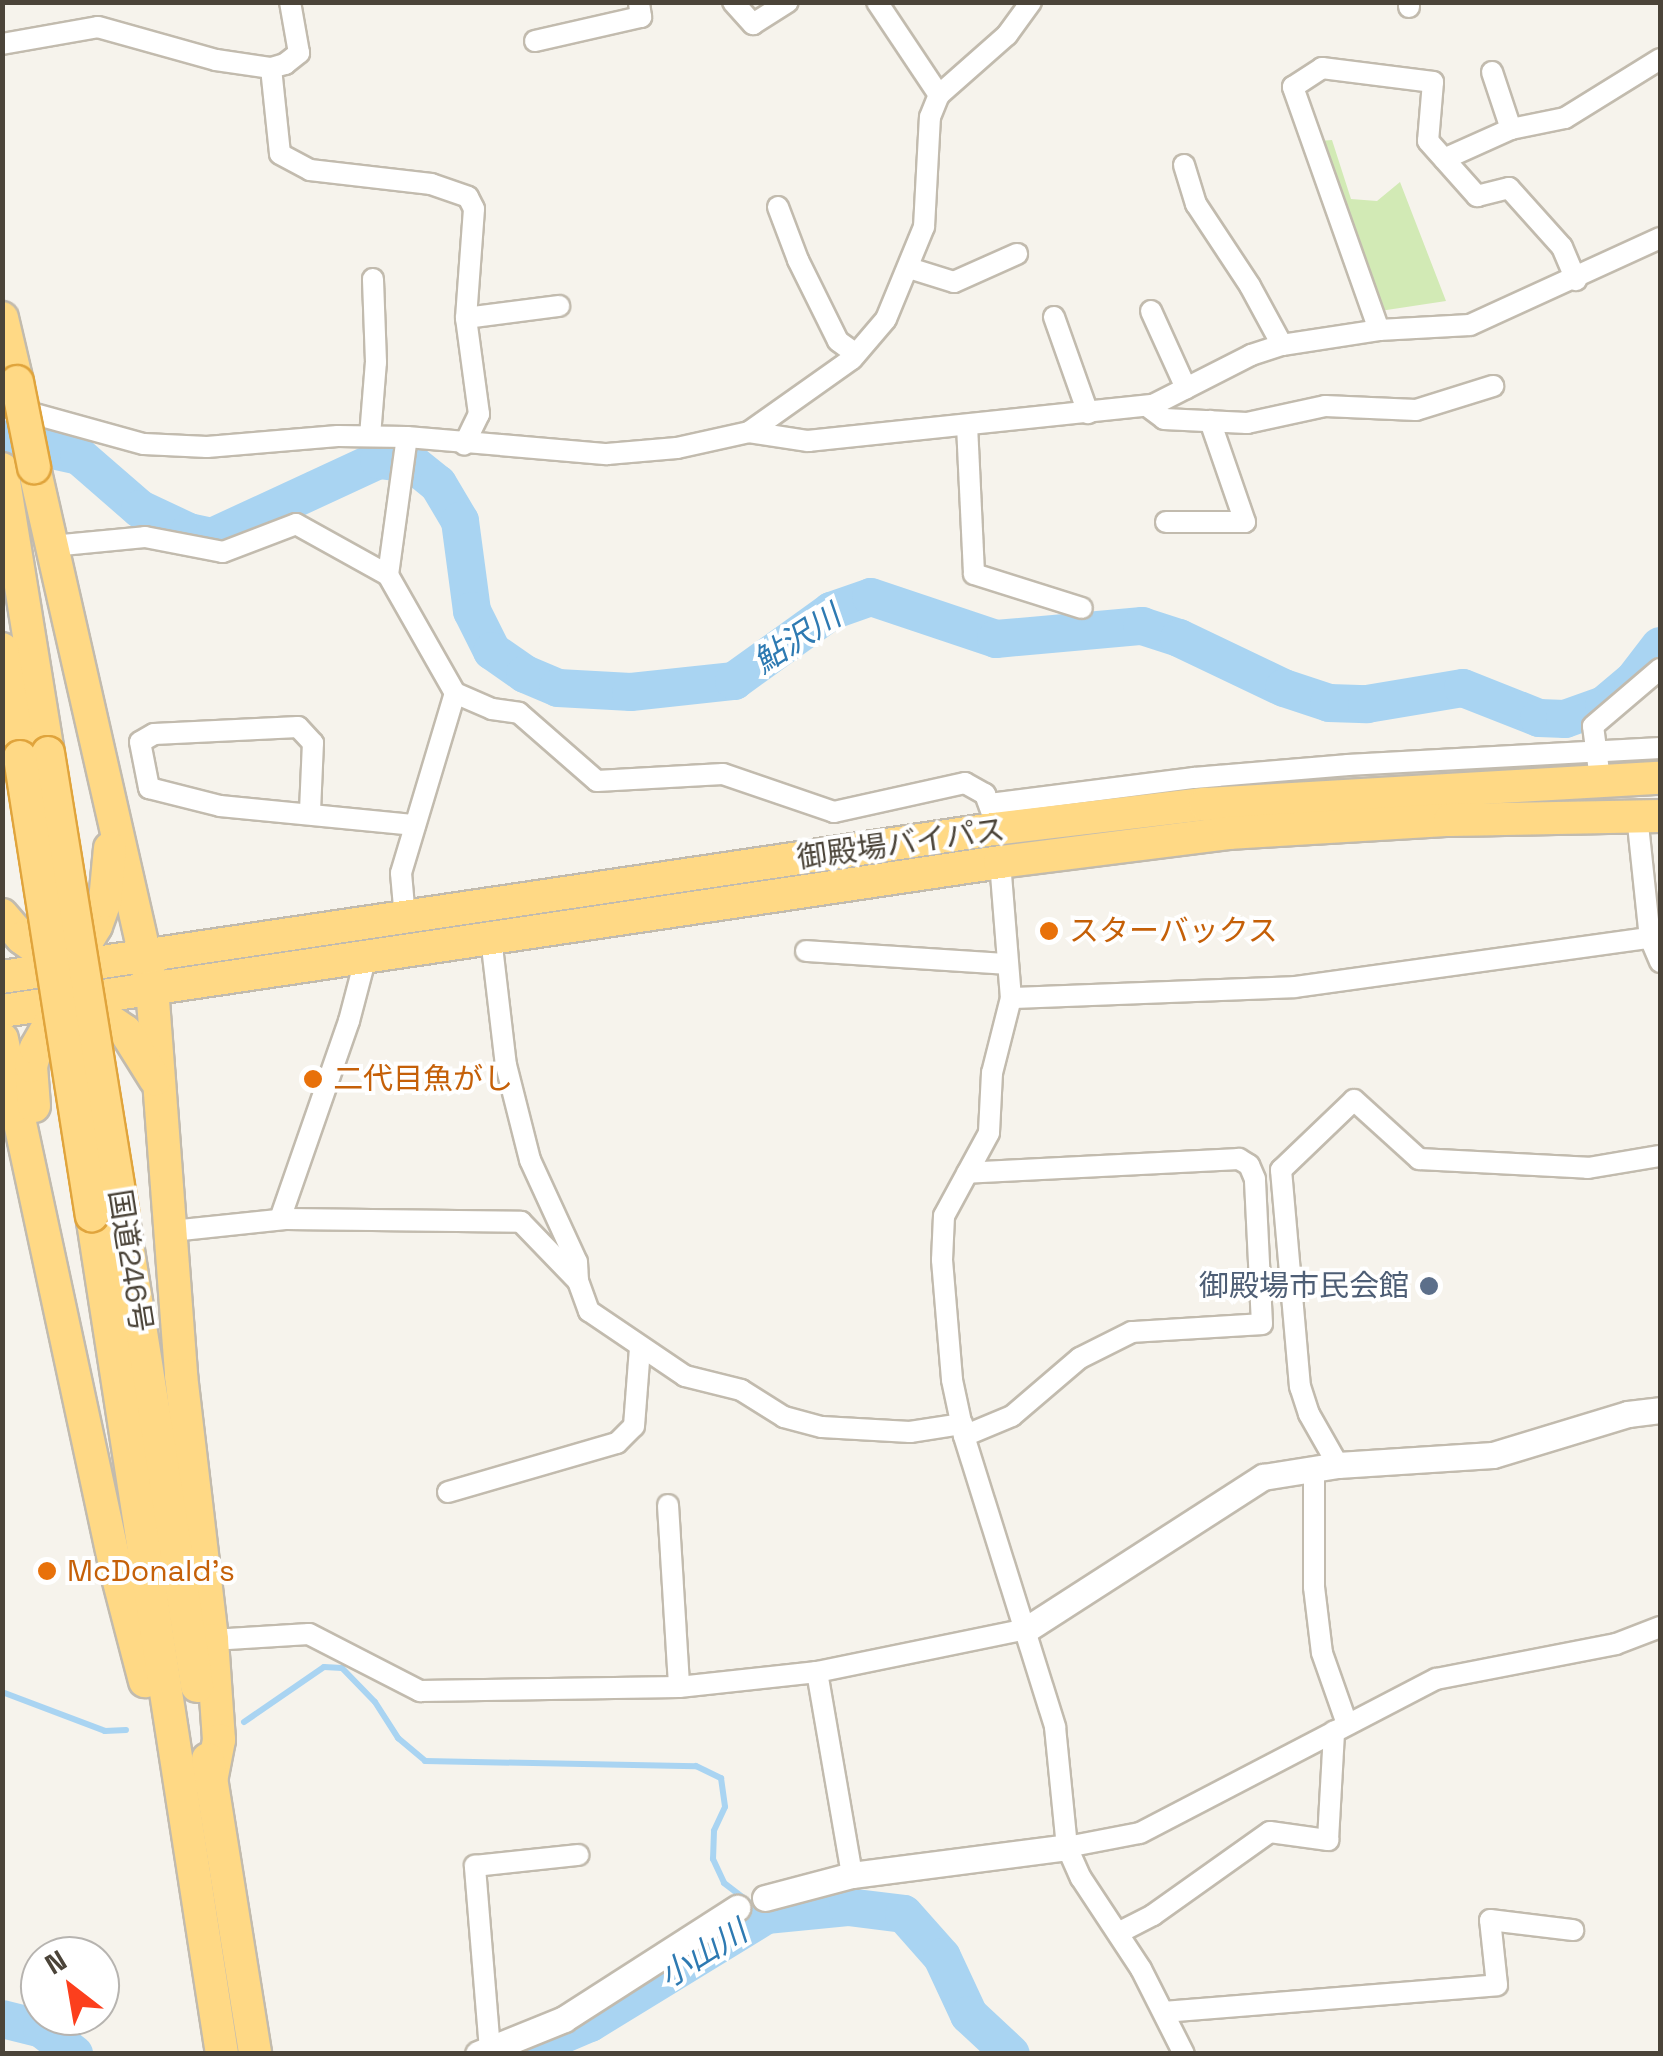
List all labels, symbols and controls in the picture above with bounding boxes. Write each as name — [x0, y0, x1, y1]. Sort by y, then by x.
water label: 鮎沢川 — [746, 597, 848, 681]
street label: 御殿場バイパス — [795, 812, 1007, 876]
place label: スターバックス — [1069, 913, 1279, 949]
marker: スターバックス — [1038, 920, 1060, 942]
place label: 二代目魚がし — [333, 1061, 513, 1097]
marker: 二代目魚がし — [302, 1068, 324, 1090]
street label: 国道246号 — [101, 1187, 159, 1335]
place label: 御殿場市民会館 — [1199, 1268, 1409, 1304]
marker: 御殿場市民会館 — [1418, 1275, 1440, 1297]
place label: McDonald's — [67, 1553, 235, 1589]
marker: McDonald's — [36, 1560, 58, 1582]
water label: 小山川 — [652, 1912, 754, 1996]
north arrow — [20, 1936, 120, 2036]
text: N — [38, 1942, 73, 1982]

